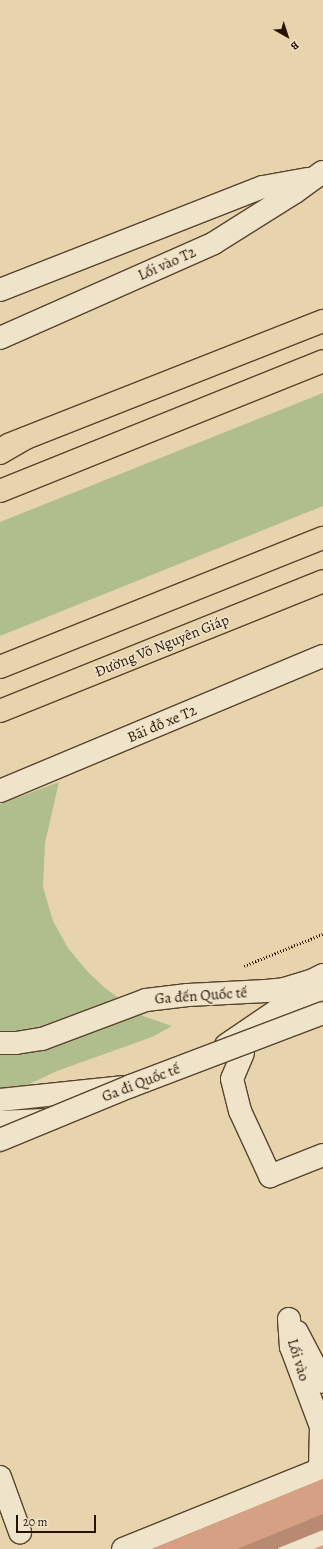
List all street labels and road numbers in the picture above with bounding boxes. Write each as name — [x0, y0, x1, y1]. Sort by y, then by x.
street label: Lối vào T2 — [135, 243, 199, 285]
street label: Đường Võ Nguyên Giáp — [92, 611, 232, 681]
street label: Bãi đỗ xe T2 — [125, 701, 199, 747]
street label: Ga đến Quốc tế — [154, 984, 248, 1008]
street label: Ga đi Quốc tế — [99, 1060, 183, 1106]
street label: Lối vào — [283, 1337, 313, 1383]

